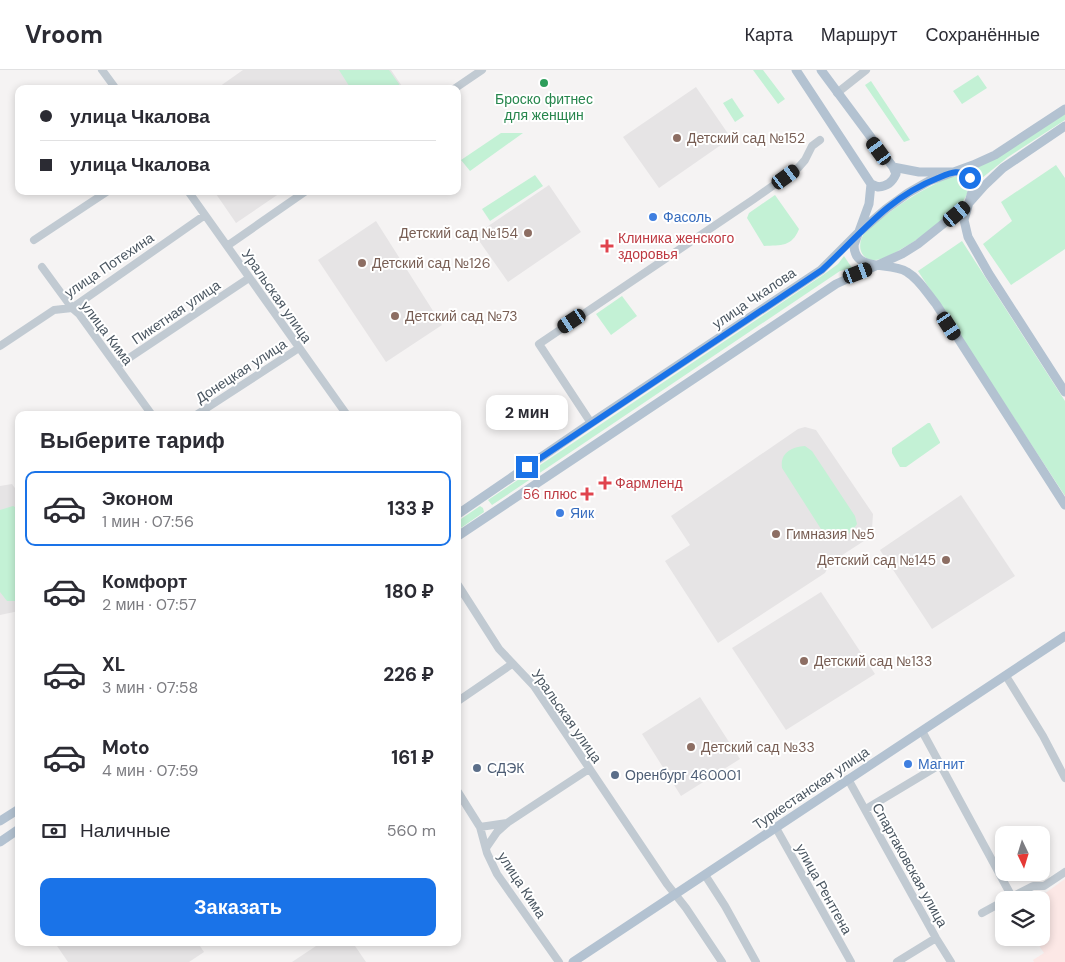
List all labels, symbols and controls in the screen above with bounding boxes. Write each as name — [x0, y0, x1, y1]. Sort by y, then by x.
text: Vroom — [25, 19, 103, 50]
text: Карта — [745, 23, 793, 47]
text: Маршрут — [821, 23, 897, 47]
text: Сохранённые — [925, 23, 1040, 47]
marker: Броско фитнес для женщин — [538, 77, 550, 89]
place label: Броско фитнес для женщин — [495, 90, 593, 124]
text: улица Чкалова — [70, 104, 210, 129]
place label: Детский сад №152 — [687, 129, 805, 147]
marker: Детский сад №152 — [671, 132, 683, 144]
car — [864, 134, 893, 168]
text: улица Чкалова — [70, 152, 210, 177]
car — [769, 162, 802, 192]
route start — [959, 167, 981, 189]
car — [940, 199, 973, 229]
place label: Фасоль — [663, 208, 712, 226]
marker: Фасоль — [647, 211, 659, 223]
place label: Детский сад №154 — [399, 224, 518, 242]
marker: Детский сад №154 — [522, 227, 534, 239]
street label: улица Потехина — [61, 228, 157, 301]
place label: Клиника женского здоровья — [618, 229, 734, 263]
marker: Клиника женского здоровья — [600, 239, 614, 253]
street label: Уральская улица — [238, 246, 316, 347]
place label: Детский сад №126 — [372, 254, 490, 272]
marker: Детский сад №126 — [356, 257, 368, 269]
car — [841, 261, 874, 285]
street label: улица Чкалова — [709, 263, 799, 333]
street label: Пикетная улица — [128, 276, 224, 348]
street label: улица Кима — [77, 297, 137, 369]
car — [555, 306, 588, 336]
place label: Детский сад №73 — [405, 307, 518, 325]
car — [934, 309, 963, 343]
marker: Детский сад №73 — [389, 310, 401, 322]
street label: Донецкая улица — [192, 335, 290, 407]
callout: 2 мин — [486, 394, 568, 430]
text: 2 мин — [505, 402, 549, 423]
text: Выберите тариф — [40, 426, 225, 455]
route end — [516, 456, 538, 478]
place label: Фармленд — [615, 474, 683, 492]
marker: Фармленд — [599, 477, 611, 489]
place label: 56 плюс — [523, 485, 577, 503]
icon: car — [42, 486, 87, 531]
text: Эконом — [102, 486, 173, 511]
marker: 56 плюс — [581, 488, 593, 500]
text: 133 ₽ — [387, 496, 434, 521]
place label: Яик — [570, 504, 595, 522]
marker: Яик — [554, 507, 566, 519]
text: 1 мин · 07:56 — [102, 511, 194, 532]
place label: Гимназия №5 — [786, 525, 875, 543]
marker: Гимназия №5 — [770, 528, 782, 540]
place label: Детский сад №145 — [817, 551, 936, 569]
marker: Детский сад №145 — [940, 554, 952, 566]
icon: car — [42, 569, 87, 614]
text: Комфорт — [102, 569, 187, 594]
text: 180 ₽ — [385, 579, 434, 604]
text: 2 мин · 07:57 — [102, 594, 196, 615]
icon: car — [42, 652, 87, 697]
text: XL — [102, 652, 125, 677]
place label: Детский сад №133 — [814, 652, 932, 670]
marker: Детский сад №133 — [798, 655, 810, 667]
text: 226 ₽ — [383, 662, 434, 687]
street label: Уральская улица — [528, 666, 606, 767]
text: 3 мин · 07:58 — [102, 677, 198, 698]
icon: car — [42, 735, 87, 780]
text: Moto — [102, 735, 150, 760]
place label: Детский сад №33 — [701, 738, 815, 756]
marker: Детский сад №33 — [685, 741, 697, 753]
street label: Туркестанская улица — [749, 742, 873, 834]
text: 161 ₽ — [391, 745, 434, 770]
place label: Магнит — [918, 755, 965, 773]
marker: Магнит — [902, 758, 914, 770]
place label: СДЭК — [487, 759, 525, 777]
text: 4 мин · 07:59 — [102, 760, 198, 781]
marker: СДЭК — [471, 762, 483, 774]
place label: Оренбург 460001 — [625, 766, 741, 784]
marker: Оренбург 460001 — [609, 769, 621, 781]
street label: Спартаковская улица — [868, 800, 952, 930]
icon: cash — [40, 817, 68, 845]
text: Наличные — [80, 818, 171, 843]
text: 560 m — [387, 820, 436, 841]
north arrow — [995, 826, 1050, 881]
map controls — [995, 826, 1050, 946]
street label: улица Рентгена — [792, 840, 856, 938]
street label: улица Кима — [494, 848, 550, 922]
button: Заказать — [40, 878, 436, 936]
button: layers — [995, 891, 1050, 946]

